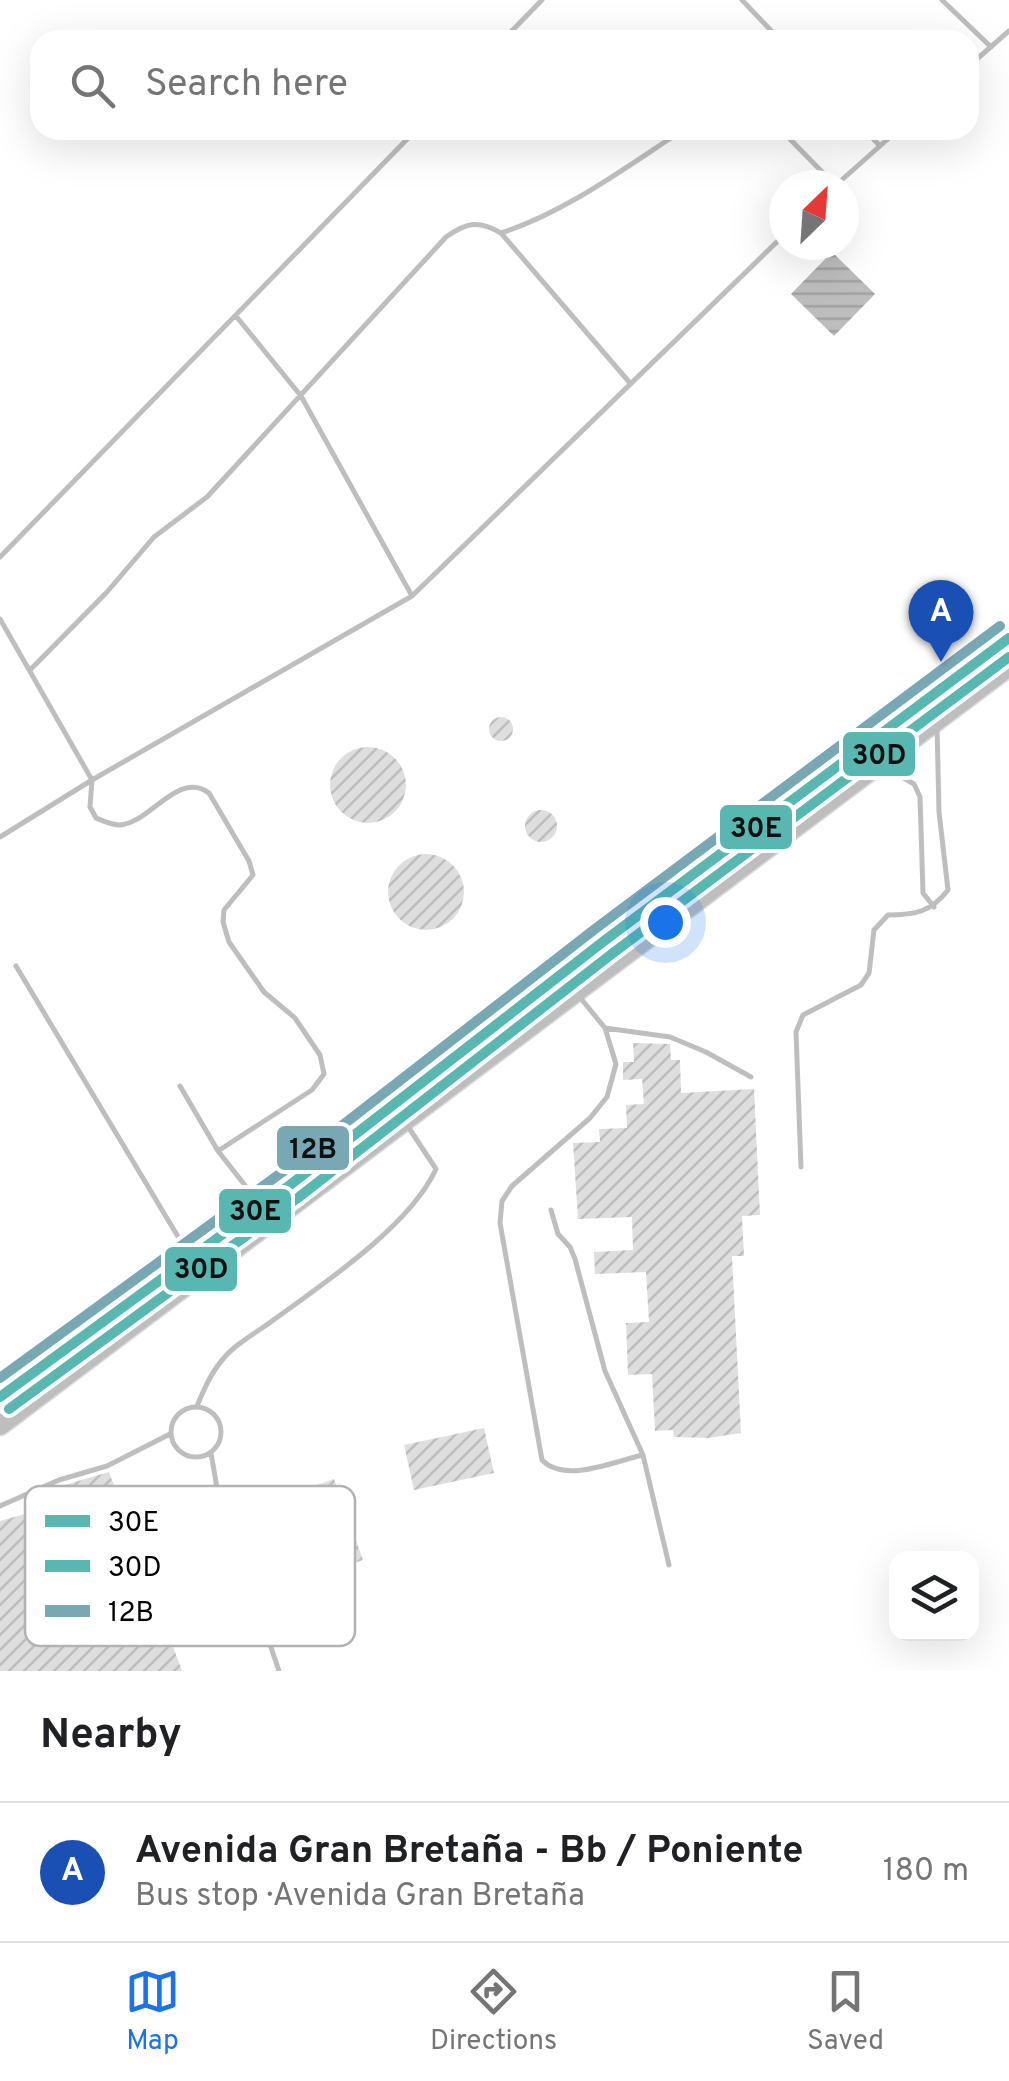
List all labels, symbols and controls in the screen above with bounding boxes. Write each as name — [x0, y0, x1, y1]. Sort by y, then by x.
search box — [30, 30, 979, 140]
icon: search — [65, 58, 120, 113]
text: Search here — [145, 61, 348, 110]
north arrow — [769, 170, 859, 260]
pin: A — [908, 580, 974, 662]
line badge: 30D — [841, 730, 917, 778]
text: 30D — [852, 739, 906, 775]
line badge: 30E — [718, 803, 794, 851]
text: 30E — [730, 812, 782, 848]
your location — [640, 897, 691, 948]
line badge: 12B — [275, 1124, 351, 1172]
text: 12B — [289, 1133, 337, 1169]
line badge: 30E — [217, 1187, 293, 1235]
text: 30E — [229, 1195, 281, 1231]
line badge: 30D — [163, 1245, 239, 1293]
text: 30D — [174, 1253, 228, 1289]
legend — [25, 1486, 355, 1646]
text: 30E — [108, 1506, 159, 1542]
text: 30D — [108, 1551, 162, 1587]
map controls — [889, 1551, 979, 1641]
button: layers — [889, 1551, 979, 1641]
text: 12B — [108, 1596, 154, 1632]
text: Nearby — [40, 1710, 182, 1763]
text: Avenida Gran Bretaña - Bb / Poniente — [135, 1828, 804, 1877]
text: A — [61, 1852, 84, 1892]
text: 180 m — [883, 1852, 969, 1892]
text: Bus stop · Avenida Gran Bretaña — [135, 1877, 585, 1917]
tab: Map — [125, 1964, 180, 2060]
tab: Directions — [430, 1964, 557, 2060]
tab: Saved — [807, 1964, 884, 2060]

